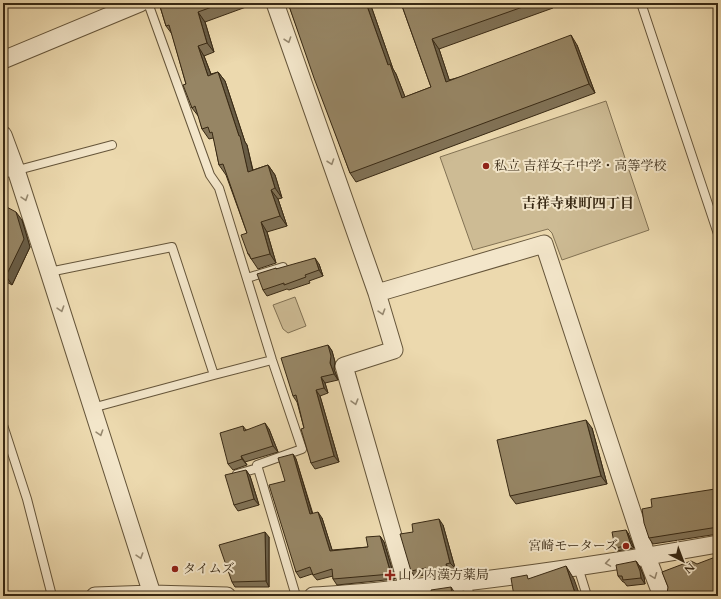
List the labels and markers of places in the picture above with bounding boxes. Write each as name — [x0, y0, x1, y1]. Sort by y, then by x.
place label: 私立 吉祥女子中学・高等学校 — [494, 157, 667, 175]
marker: 私立 吉祥女子中学・高等学校 — [481, 161, 491, 171]
place label: 宮崎モーターズ — [528, 537, 618, 555]
marker: 宮崎モーターズ — [621, 541, 631, 551]
place label: タイムズ — [183, 560, 235, 578]
marker: タイムズ — [170, 564, 180, 574]
place label: 山ノ内漢方薬局 — [398, 566, 489, 584]
marker: 山ノ内漢方薬局 — [385, 570, 395, 580]

